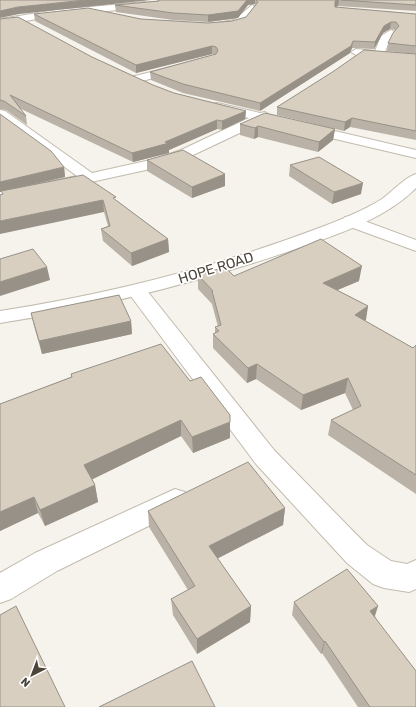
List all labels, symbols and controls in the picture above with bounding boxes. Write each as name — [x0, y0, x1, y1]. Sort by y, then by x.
street label: HOPE ROAD — [176, 248, 256, 288]
north arrow — [12, 655, 52, 695]
text: N — [18, 675, 33, 690]

